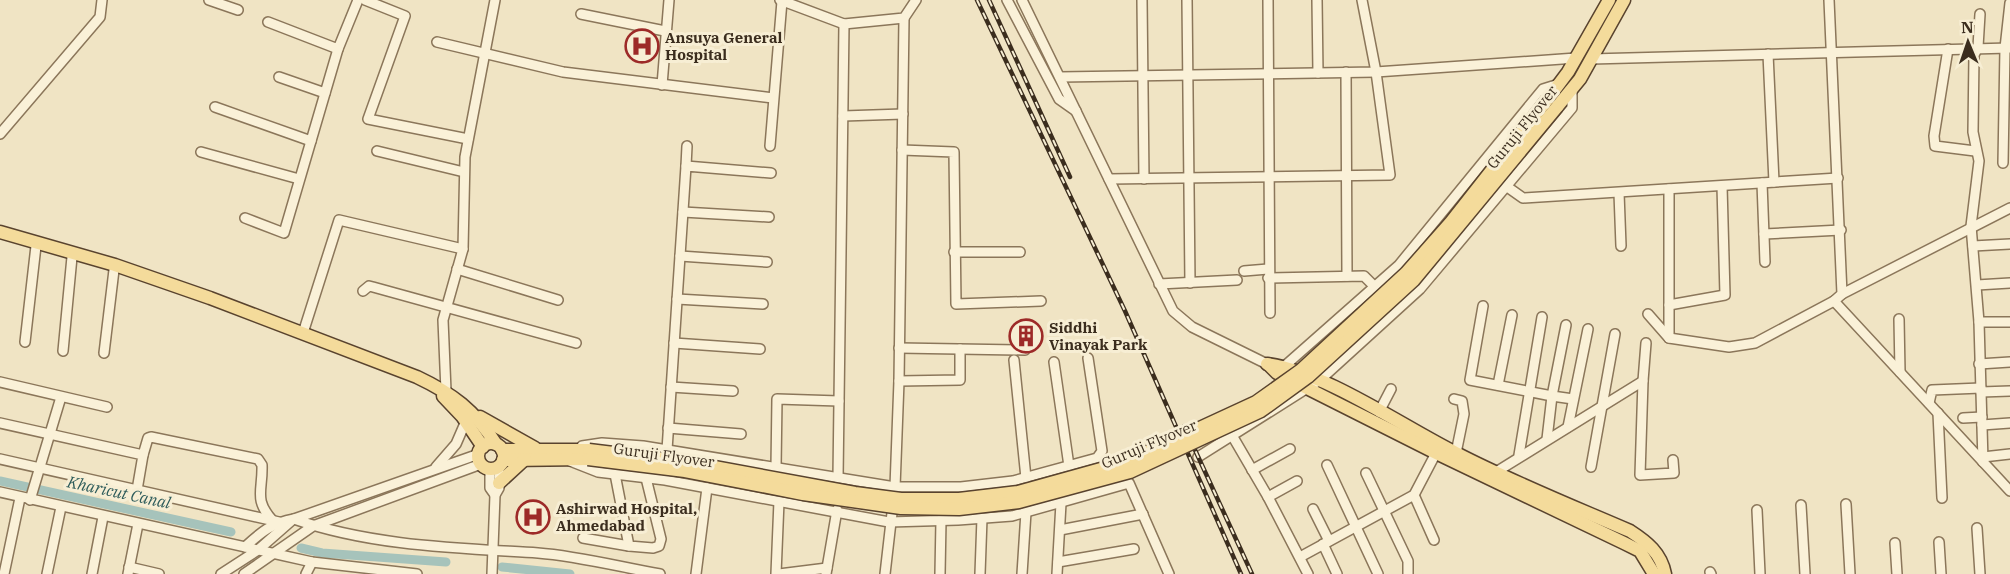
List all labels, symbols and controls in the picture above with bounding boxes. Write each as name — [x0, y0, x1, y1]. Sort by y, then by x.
north arrow — [1938, 12, 1998, 72]
text: N — [1961, 17, 1974, 37]
hospital icon: Ansuya General Hospital — [624, 28, 660, 64]
place label: Ansuya General Hospital — [665, 28, 783, 64]
street label: Guruji Flyover — [1483, 81, 1562, 172]
building icon: Siddhi Vinayak Park — [1008, 318, 1044, 354]
place label: Siddhi Vinayak Park — [1049, 318, 1148, 354]
street label: Guruji Flyover — [1098, 415, 1200, 473]
street label: Guruji Flyover — [612, 439, 716, 472]
water label: Kharicut Canal — [65, 471, 173, 513]
hospital icon: Ashirwad Hospital, Ahmedabad — [515, 499, 551, 535]
place label: Ashirwad Hospital, Ahmedabad — [556, 499, 697, 535]

